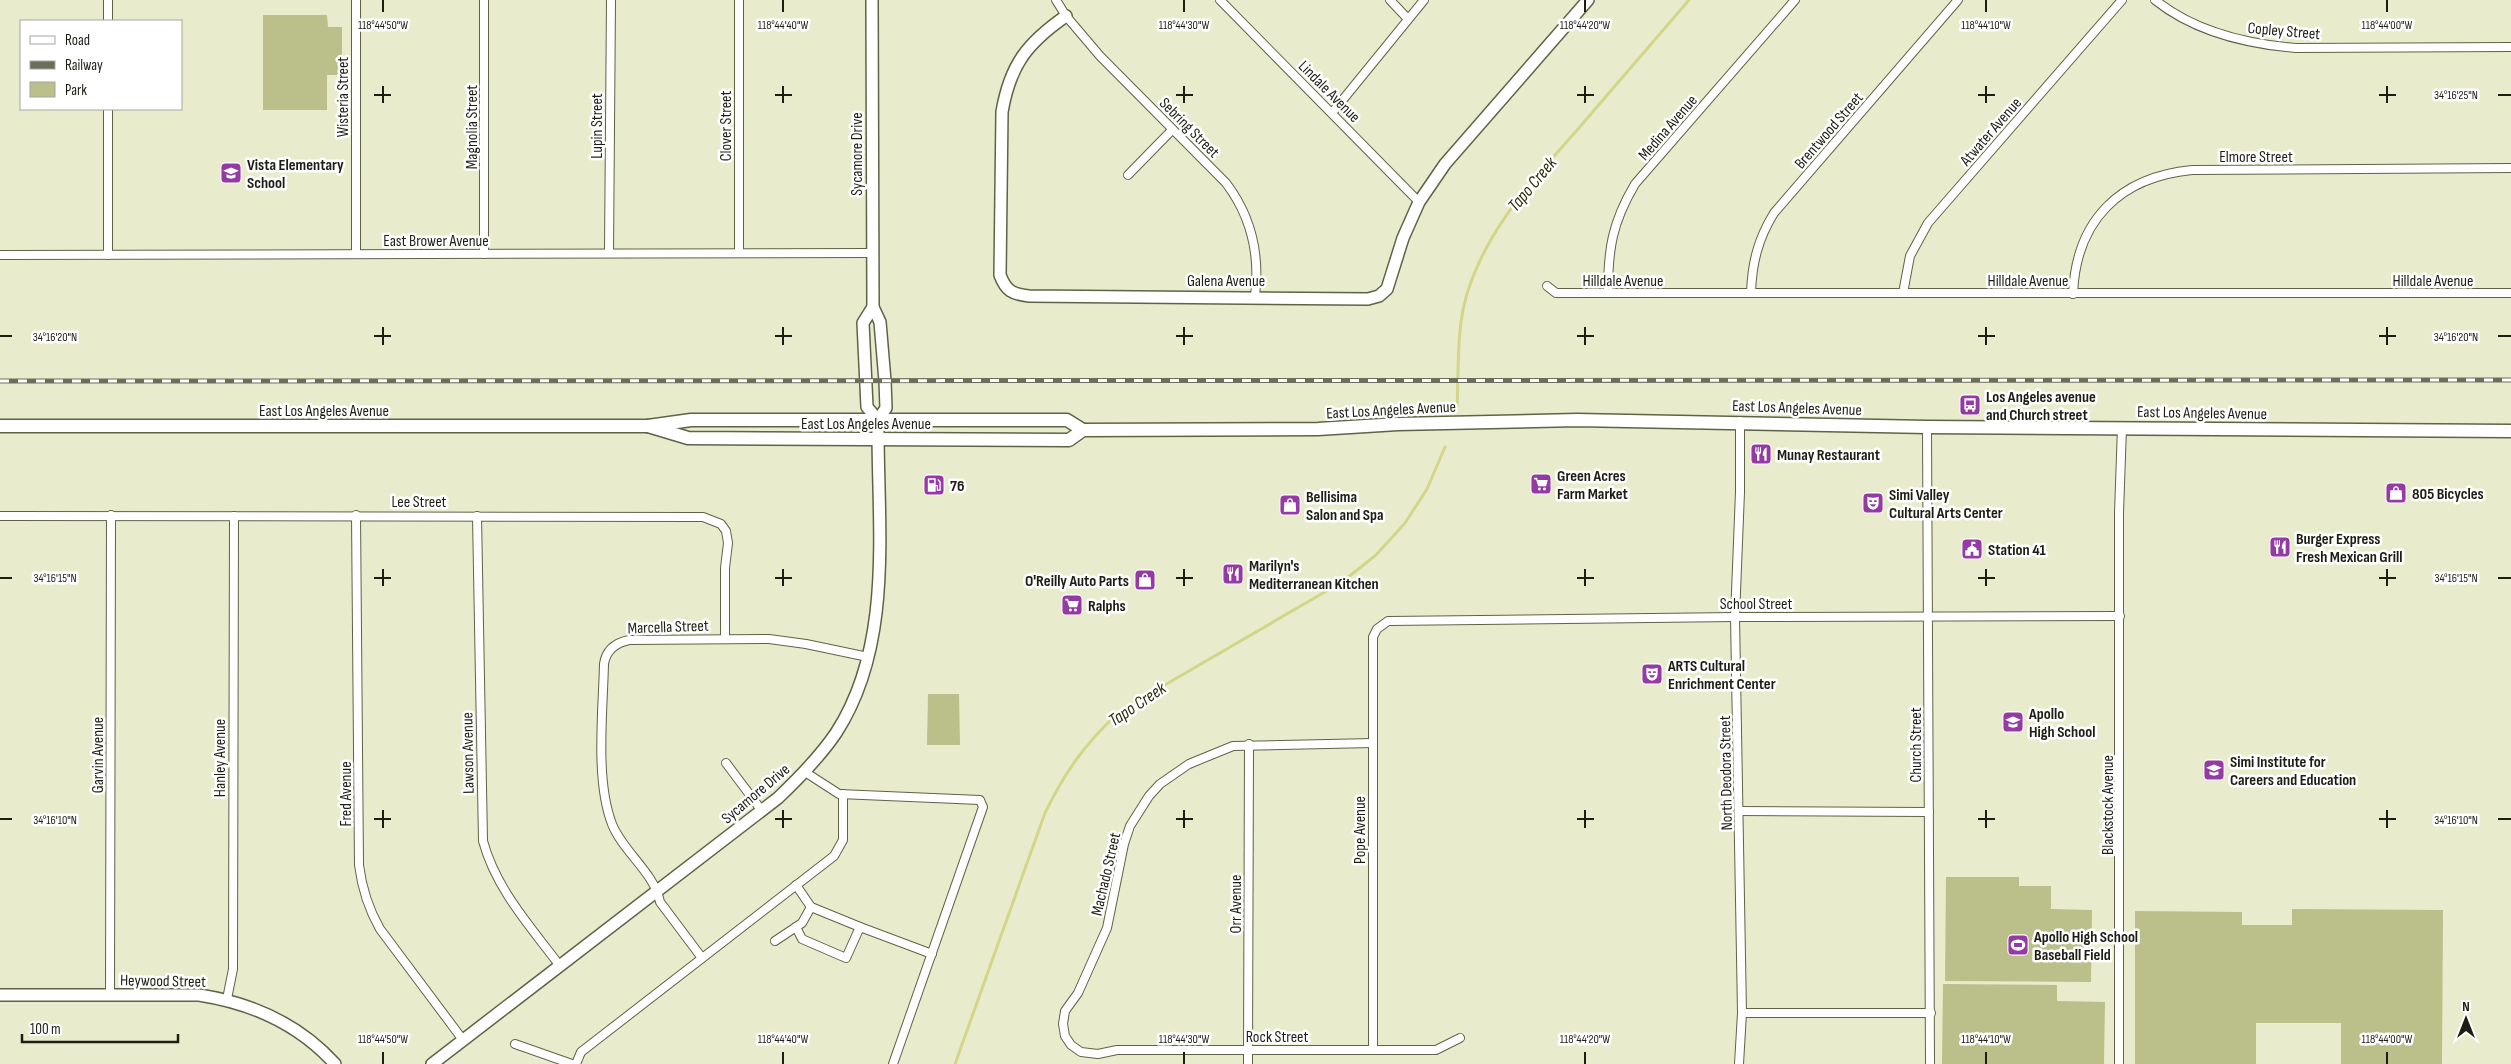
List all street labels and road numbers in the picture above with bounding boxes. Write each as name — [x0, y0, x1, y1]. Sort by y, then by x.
street label: Copley Street — [2247, 19, 2321, 44]
street label: Wisteria Street — [334, 57, 353, 137]
street label: Lindale Avenue — [1294, 57, 1364, 127]
street label: Magnolia Street — [463, 85, 482, 169]
street label: Brentwood Street — [1791, 89, 1868, 173]
street label: Clover Street — [717, 91, 736, 161]
street label: Medina Avenue — [1635, 91, 1702, 165]
street label: Lupin Street — [588, 93, 607, 159]
street label: Sebring Street — [1155, 94, 1223, 162]
street label: Atwater Avenue — [1956, 94, 2026, 171]
street label: Sycamore Drive — [848, 112, 867, 196]
street label: Elmore Street — [2219, 148, 2293, 167]
street label: East Brower Avenue — [383, 232, 489, 251]
street label: Galena Avenue — [1187, 272, 1265, 291]
street label: Hilldale Avenue — [1583, 272, 1663, 291]
street label: Hilldale Avenue — [1988, 272, 2068, 291]
street label: Hilldale Avenue — [2393, 272, 2473, 291]
street label: East Los Angeles Avenue — [1732, 397, 1862, 420]
street label: East Los Angeles Avenue — [1326, 398, 1456, 423]
street label: East Los Angeles Avenue — [259, 402, 389, 421]
street label: East Los Angeles Avenue — [2137, 403, 2267, 424]
street label: East Los Angeles Avenue — [801, 415, 931, 434]
street label: Lee Street — [392, 493, 447, 512]
street label: School Street — [1720, 595, 1792, 614]
street label: Marcella Street — [627, 617, 709, 638]
street label: Church Street — [1907, 707, 1926, 783]
street label: Lawson Avenue — [458, 712, 479, 794]
street label: North Deodora Street — [1716, 715, 1737, 831]
street label: Garvin Avenue — [89, 717, 108, 793]
street label: Hanley Avenue — [211, 719, 230, 797]
street label: Blackstock Avenue — [2099, 755, 2118, 855]
street label: Sycamore Drive — [718, 760, 794, 828]
street label: Fred Avenue — [337, 761, 356, 827]
street label: Pope Avenue — [1351, 796, 1370, 864]
street label: Machado Street — [1088, 831, 1125, 918]
street label: Orr Avenue — [1227, 875, 1246, 933]
street label: Heywood Street — [120, 971, 206, 992]
street label: Rock Street — [1246, 1028, 1308, 1047]

